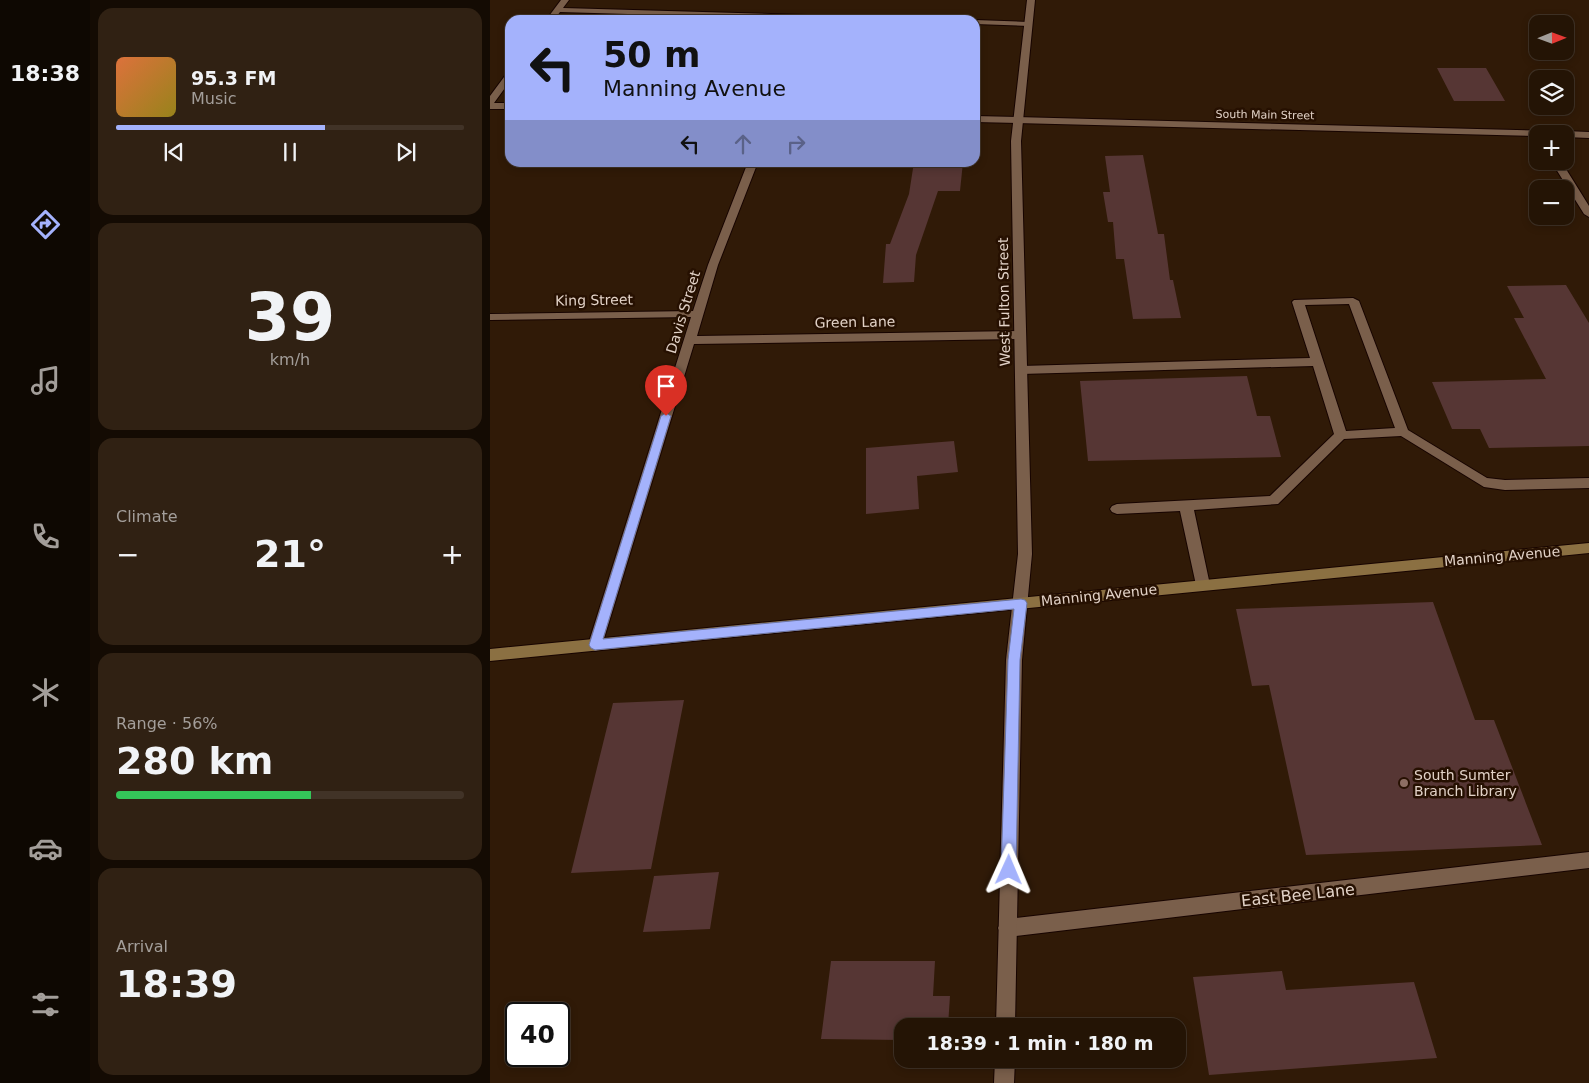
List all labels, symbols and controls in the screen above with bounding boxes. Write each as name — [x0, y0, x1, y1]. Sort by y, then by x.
north arrow — [1529, 15, 1574, 60]
map controls — [1529, 15, 1574, 225]
icon: left — [520, 35, 585, 100]
text: 50 m — [603, 35, 700, 75]
text: 18:38 — [10, 61, 80, 86]
text: 95.3 FM — [191, 67, 276, 89]
button: layers — [1529, 70, 1574, 115]
text: Manning Avenue — [603, 76, 786, 101]
text: Music — [191, 89, 237, 108]
street label: South Main Street — [1216, 108, 1315, 122]
button: + — [1529, 125, 1574, 170]
icon: left — [676, 130, 704, 158]
icon: ahead — [729, 130, 757, 158]
icon: right — [782, 130, 810, 158]
icon: previous — [160, 138, 188, 166]
icon: pause — [276, 138, 304, 166]
icon: next — [392, 138, 420, 166]
button: − — [1529, 180, 1574, 225]
icon: directions — [28, 207, 63, 242]
street label: West Fulton Street — [995, 237, 1013, 367]
street label: Davis Street — [663, 268, 703, 355]
text: 39 — [245, 280, 335, 355]
street label: King Street — [555, 291, 634, 309]
street label: Green Lane — [815, 313, 895, 331]
text: km/h — [270, 350, 310, 369]
icon: music — [28, 363, 63, 398]
pin — [645, 365, 687, 416]
icon: arrive — [652, 372, 680, 400]
text: Climate — [116, 507, 178, 526]
icon: phone — [28, 519, 63, 554]
text: 21° — [254, 532, 326, 576]
text: − — [116, 538, 139, 571]
text: + — [441, 538, 464, 571]
street label: Manning Avenue — [1443, 543, 1561, 569]
street label: Manning Avenue — [1040, 581, 1158, 609]
icon: climate — [28, 675, 63, 710]
text: Range · 56% — [116, 714, 218, 733]
text: 280 km — [116, 739, 273, 783]
place label: South Sumter Branch Library — [1414, 767, 1517, 799]
marker: South Sumter Branch Library — [1398, 777, 1410, 789]
icon: car — [28, 831, 63, 866]
position arrow — [982, 843, 1034, 895]
street label: East Bee Lane — [1240, 880, 1356, 910]
text: Arrival — [116, 937, 168, 956]
text: 18:39 — [116, 962, 237, 1006]
icon: filters — [28, 987, 63, 1022]
speed limit sign: 40 — [505, 1002, 570, 1067]
text: 18:39 · 1 min · 180 m — [926, 1032, 1154, 1054]

